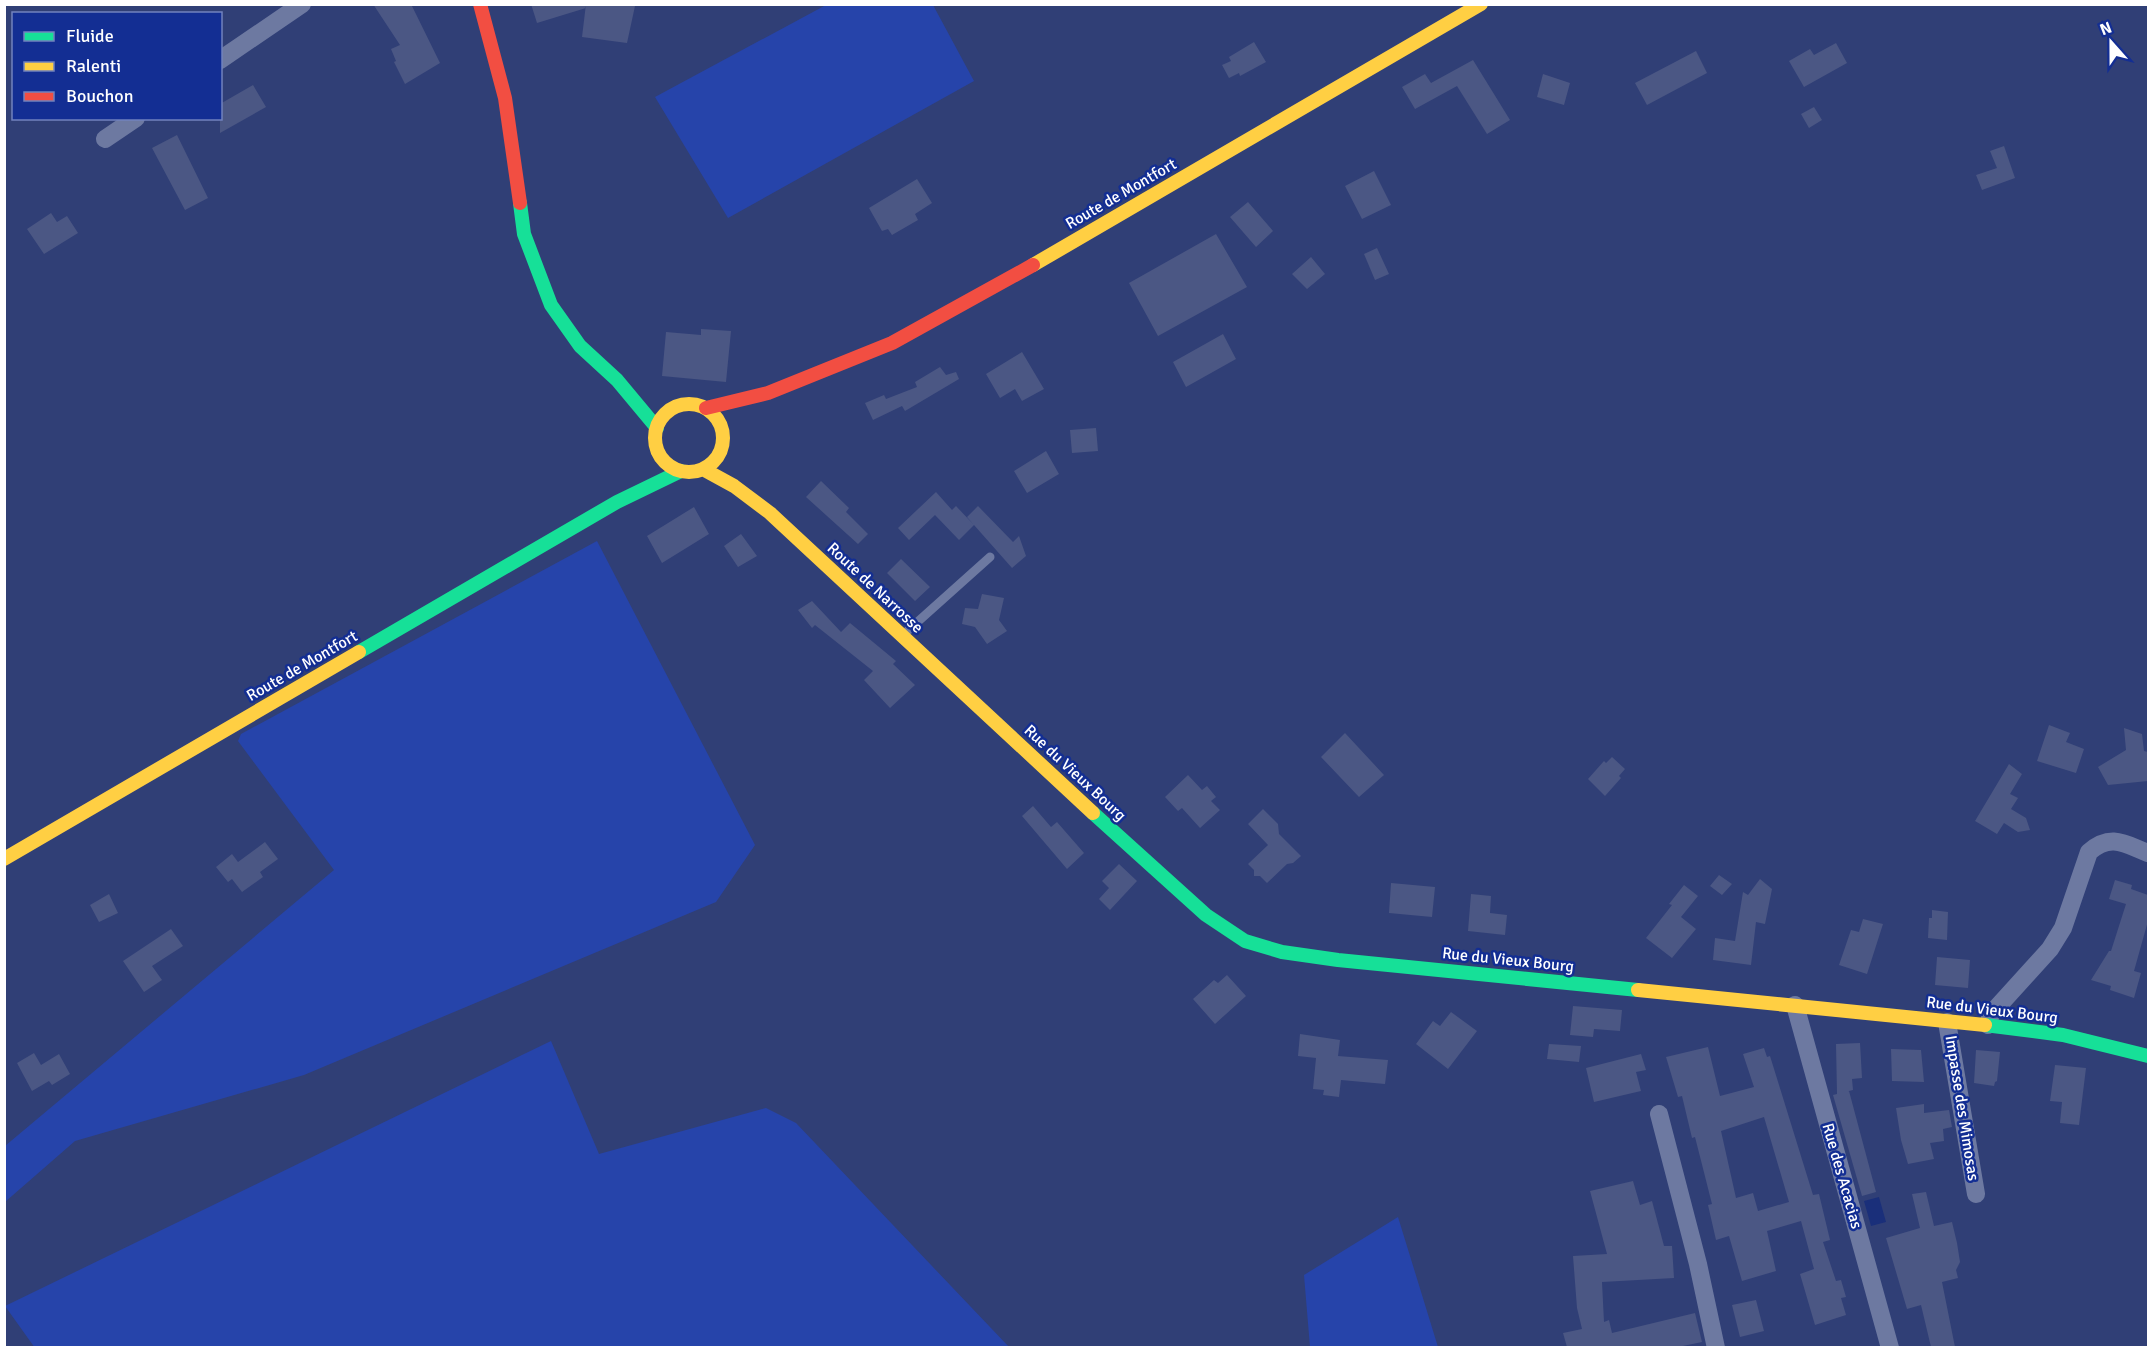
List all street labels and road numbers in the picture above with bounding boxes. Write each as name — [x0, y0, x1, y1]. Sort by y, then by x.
street label: Route de Montfort — [1062, 154, 1180, 234]
street label: Route de Narrosse — [823, 538, 927, 638]
street label: Route de Montfort — [243, 626, 361, 706]
street label: Rue du Vieux Bourg — [1020, 721, 1130, 825]
street label: Rue du Vieux Bourg — [1441, 943, 1575, 977]
street label: Rue du Vieux Bourg — [1925, 992, 2059, 1028]
street label: Impasse des Mimosas — [1941, 1034, 1983, 1182]
street label: Rue des Acacias — [1817, 1121, 1867, 1231]

